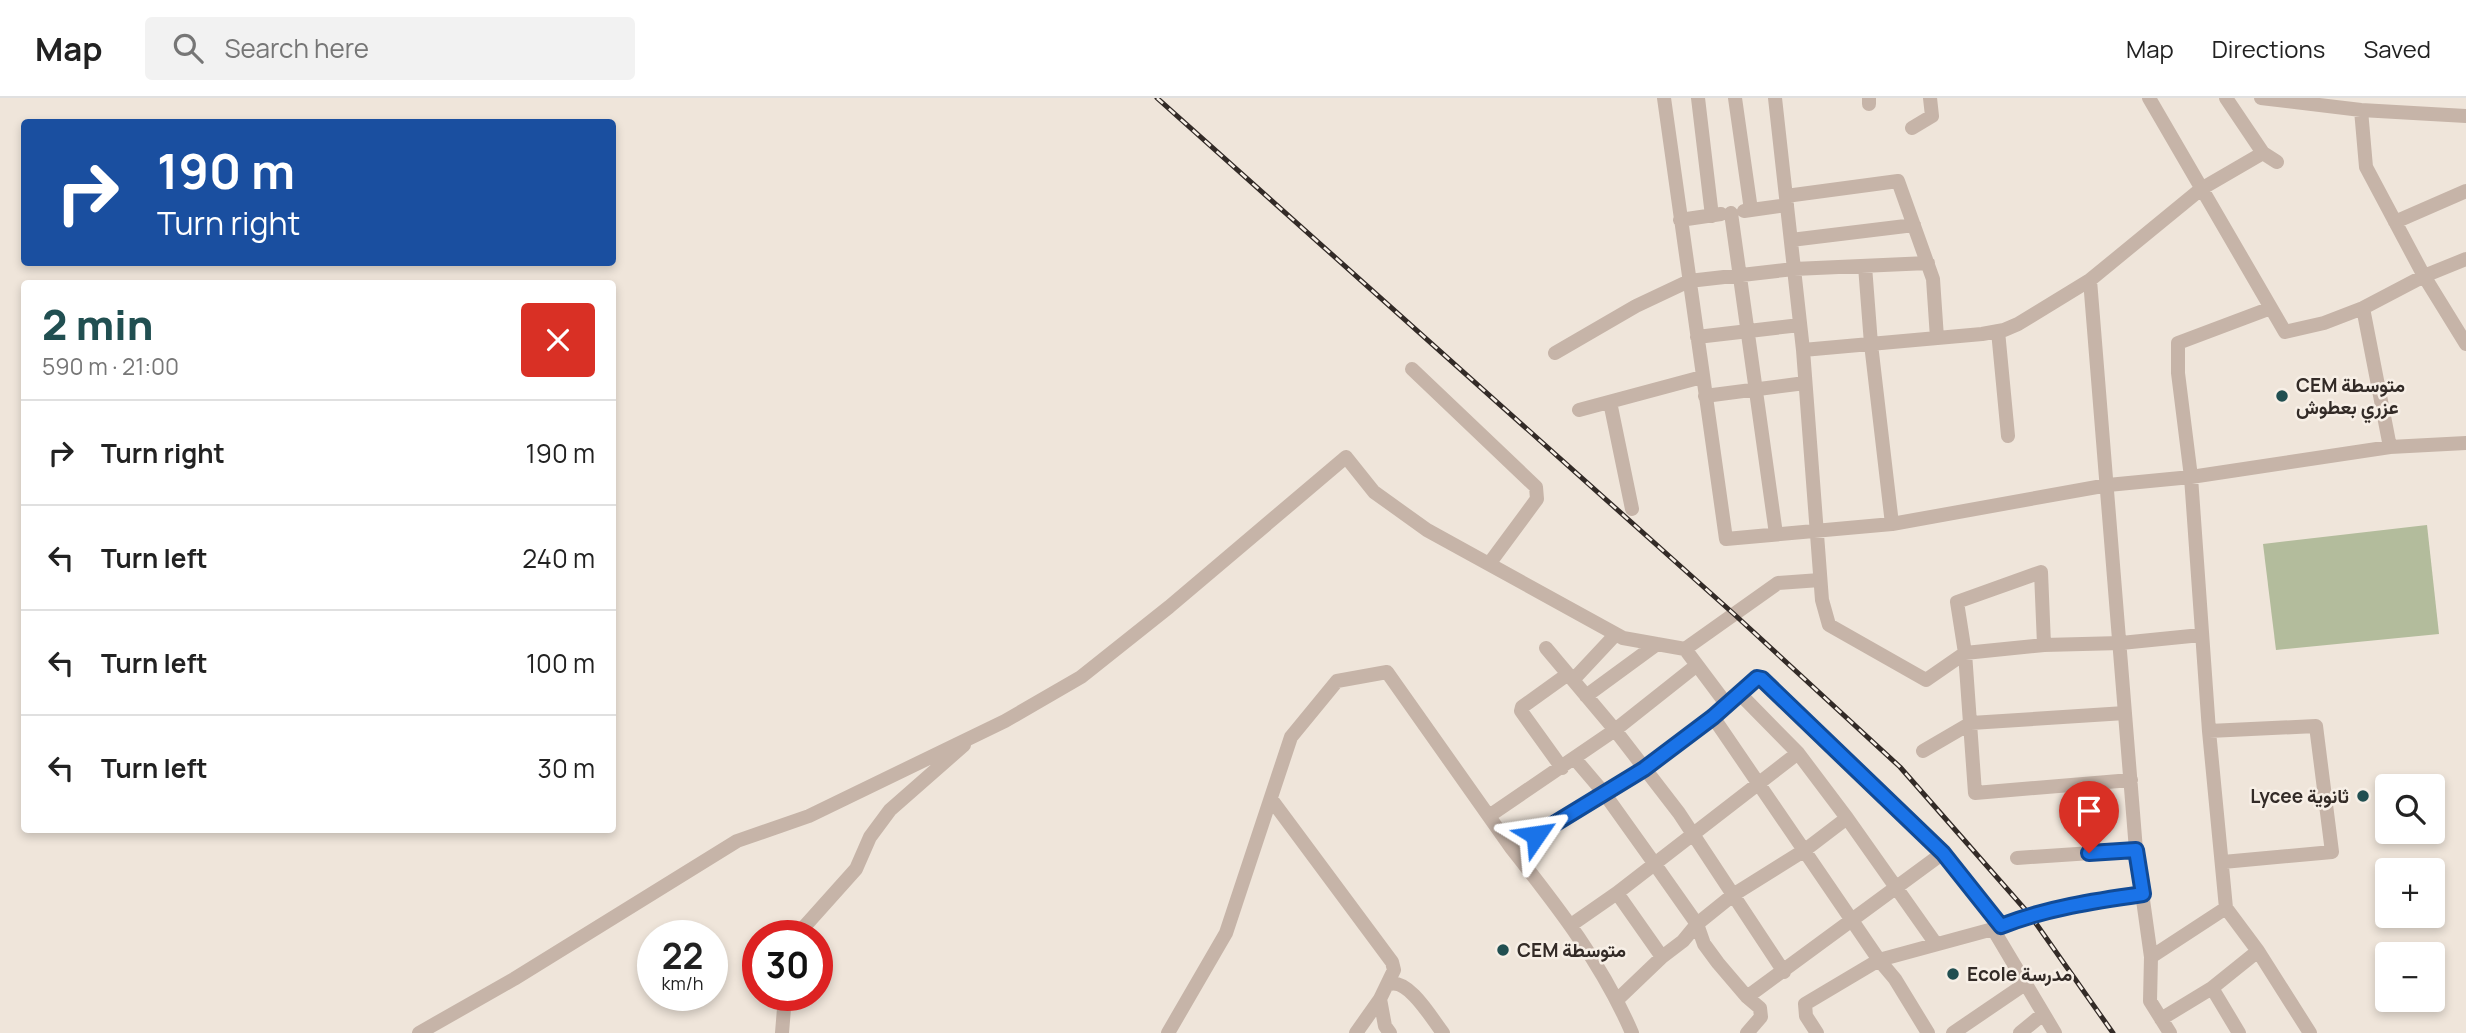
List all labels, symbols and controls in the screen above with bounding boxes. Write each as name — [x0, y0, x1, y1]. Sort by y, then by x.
search box — [145, 17, 635, 80]
text: Map — [35, 26, 103, 71]
icon: search — [169, 29, 207, 67]
text: Search here — [225, 30, 369, 66]
text: Map — [2126, 32, 2174, 65]
text: Directions — [2212, 32, 2325, 65]
text: Saved — [2363, 32, 2431, 65]
text: 190 m — [157, 137, 295, 204]
icon: right — [42, 147, 133, 238]
text: Turn right — [157, 201, 300, 245]
text: 2 min — [42, 295, 153, 353]
button: close — [521, 303, 595, 377]
text: 590 m · 21:00 — [42, 350, 179, 382]
place label: CEM متوسطة عزري بعطوش — [2296, 372, 2405, 424]
marker: CEM متوسطة عزري بعطوش — [2274, 388, 2290, 404]
icon: right — [42, 434, 80, 472]
text: Turn right — [101, 435, 225, 471]
text: 190 m — [526, 435, 595, 471]
icon: left — [42, 539, 80, 577]
text: Turn left — [101, 540, 208, 576]
text: 240 m — [522, 540, 595, 576]
icon: left — [42, 644, 80, 682]
text: Turn left — [101, 645, 208, 681]
text: 100 m — [526, 645, 595, 681]
icon: left — [42, 749, 80, 787]
text: Turn left — [101, 750, 208, 786]
text: 30 m — [538, 750, 595, 786]
map controls — [2375, 774, 2445, 1012]
button: search — [2375, 774, 2445, 844]
pin — [2059, 781, 2119, 853]
place label: Lycee ثانوية — [2250, 783, 2349, 809]
marker: Lycee ثانوية — [2355, 788, 2371, 804]
icon: arrive — [2070, 792, 2108, 830]
position arrow — [1499, 798, 1573, 872]
button: + — [2375, 858, 2445, 928]
speed limit sign: 30 — [742, 920, 833, 1011]
text: 22 — [662, 932, 703, 980]
place label: CEM متوسطة — [1517, 937, 1626, 963]
marker: CEM متوسطة — [1495, 942, 1511, 958]
button: − — [2375, 942, 2445, 1012]
place label: Ecole مدرسة — [1967, 961, 2072, 987]
marker: Ecole مدرسة — [1945, 966, 1961, 982]
text: km/h — [662, 971, 703, 995]

